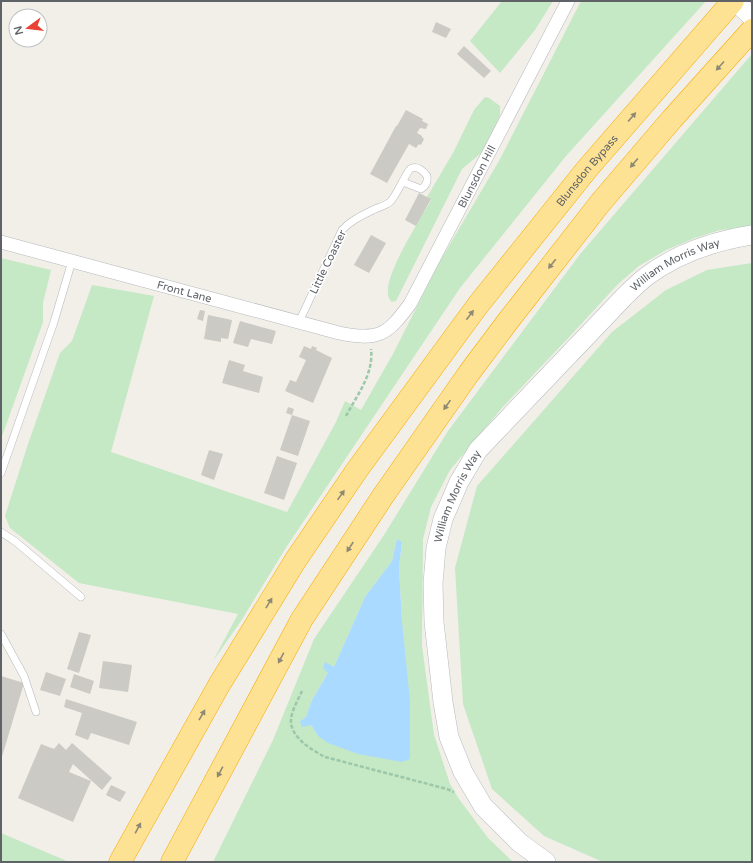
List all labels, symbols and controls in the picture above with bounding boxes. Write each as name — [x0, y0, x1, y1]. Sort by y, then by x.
north arrow — [8, 8, 48, 48]
text: N — [11, 25, 26, 36]
one-way arrow — [716, 61, 725, 70]
one-way arrow — [628, 112, 637, 122]
street label: Blunsdon Bypass — [553, 132, 620, 209]
street label: Blunsdon Hill — [455, 143, 498, 210]
one-way arrow — [630, 158, 639, 169]
street label: Little Coaster — [307, 227, 349, 296]
street label: William Morris Way — [627, 236, 721, 294]
one-way arrow — [548, 259, 557, 270]
street label: Front Lane — [156, 278, 213, 305]
one-way arrow — [466, 310, 474, 321]
one-way arrow — [443, 400, 451, 410]
street label: William Morris Way — [431, 447, 483, 544]
one-way arrow — [337, 489, 345, 500]
one-way arrow — [346, 541, 353, 553]
one-way arrow — [266, 597, 273, 609]
one-way arrow — [278, 652, 285, 663]
one-way arrow — [199, 709, 206, 720]
one-way arrow — [217, 766, 223, 778]
one-way arrow — [135, 822, 142, 833]

